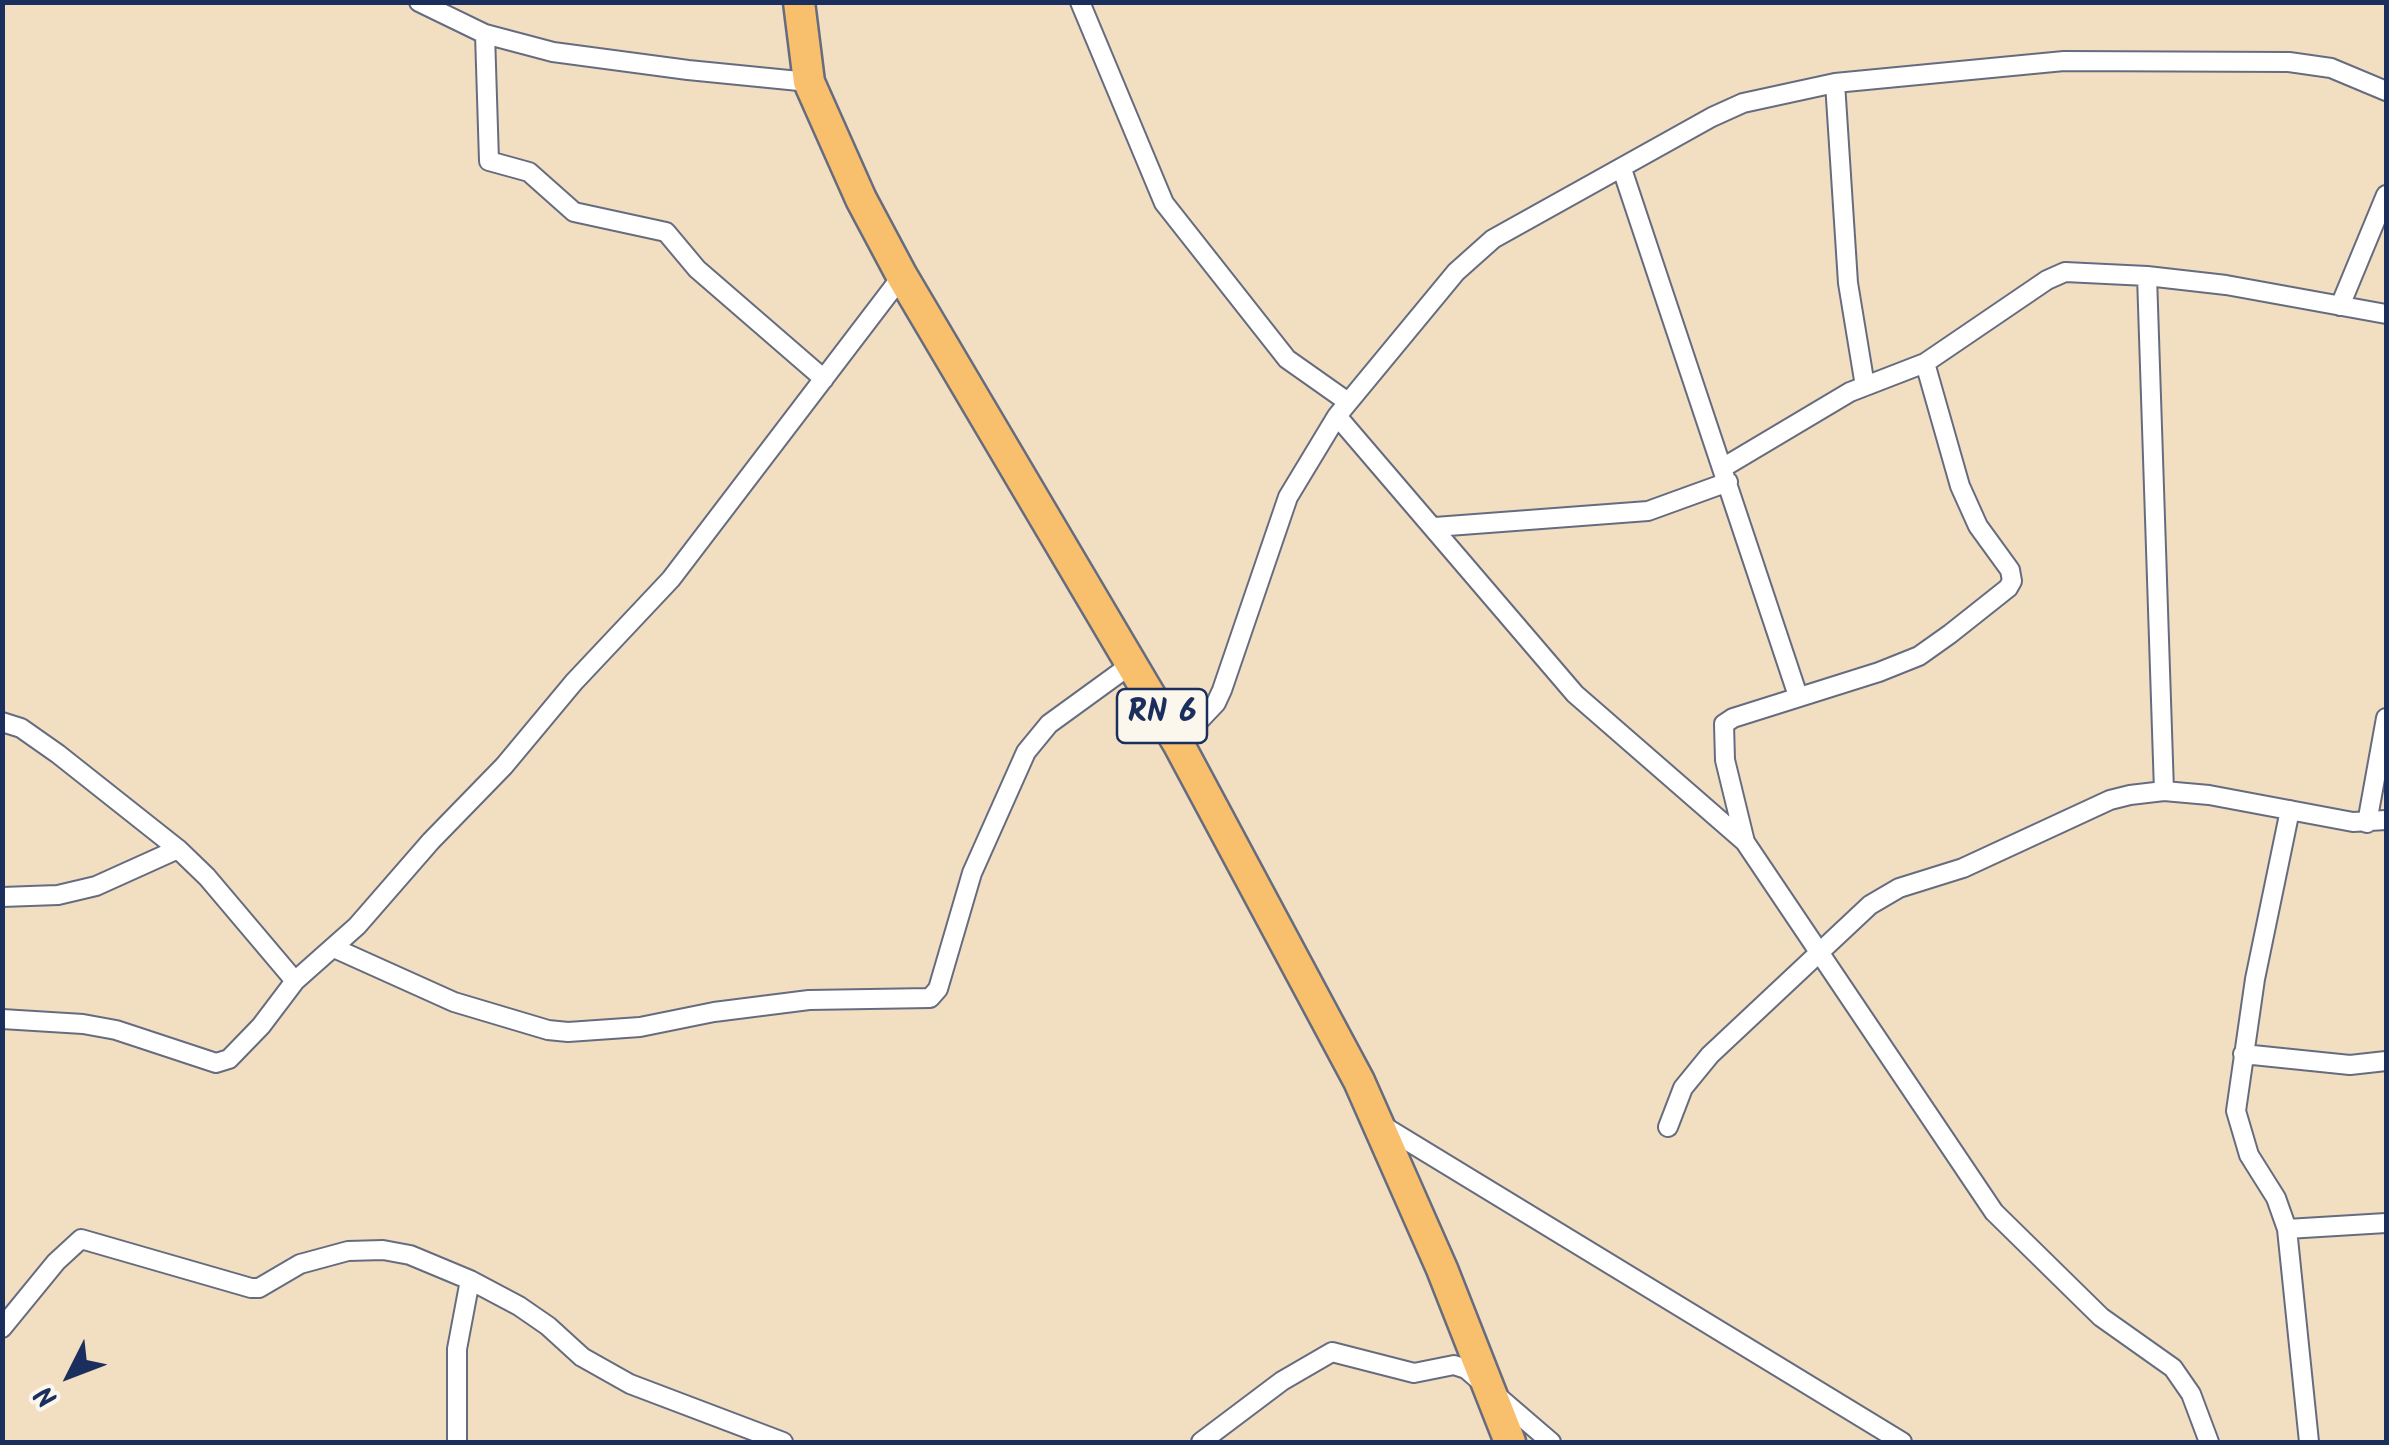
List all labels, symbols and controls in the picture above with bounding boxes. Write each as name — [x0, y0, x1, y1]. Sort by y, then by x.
road number: RN 6 — [1117, 689, 1207, 743]
north arrow — [20, 1325, 120, 1425]
text: N — [25, 1374, 70, 1417]

